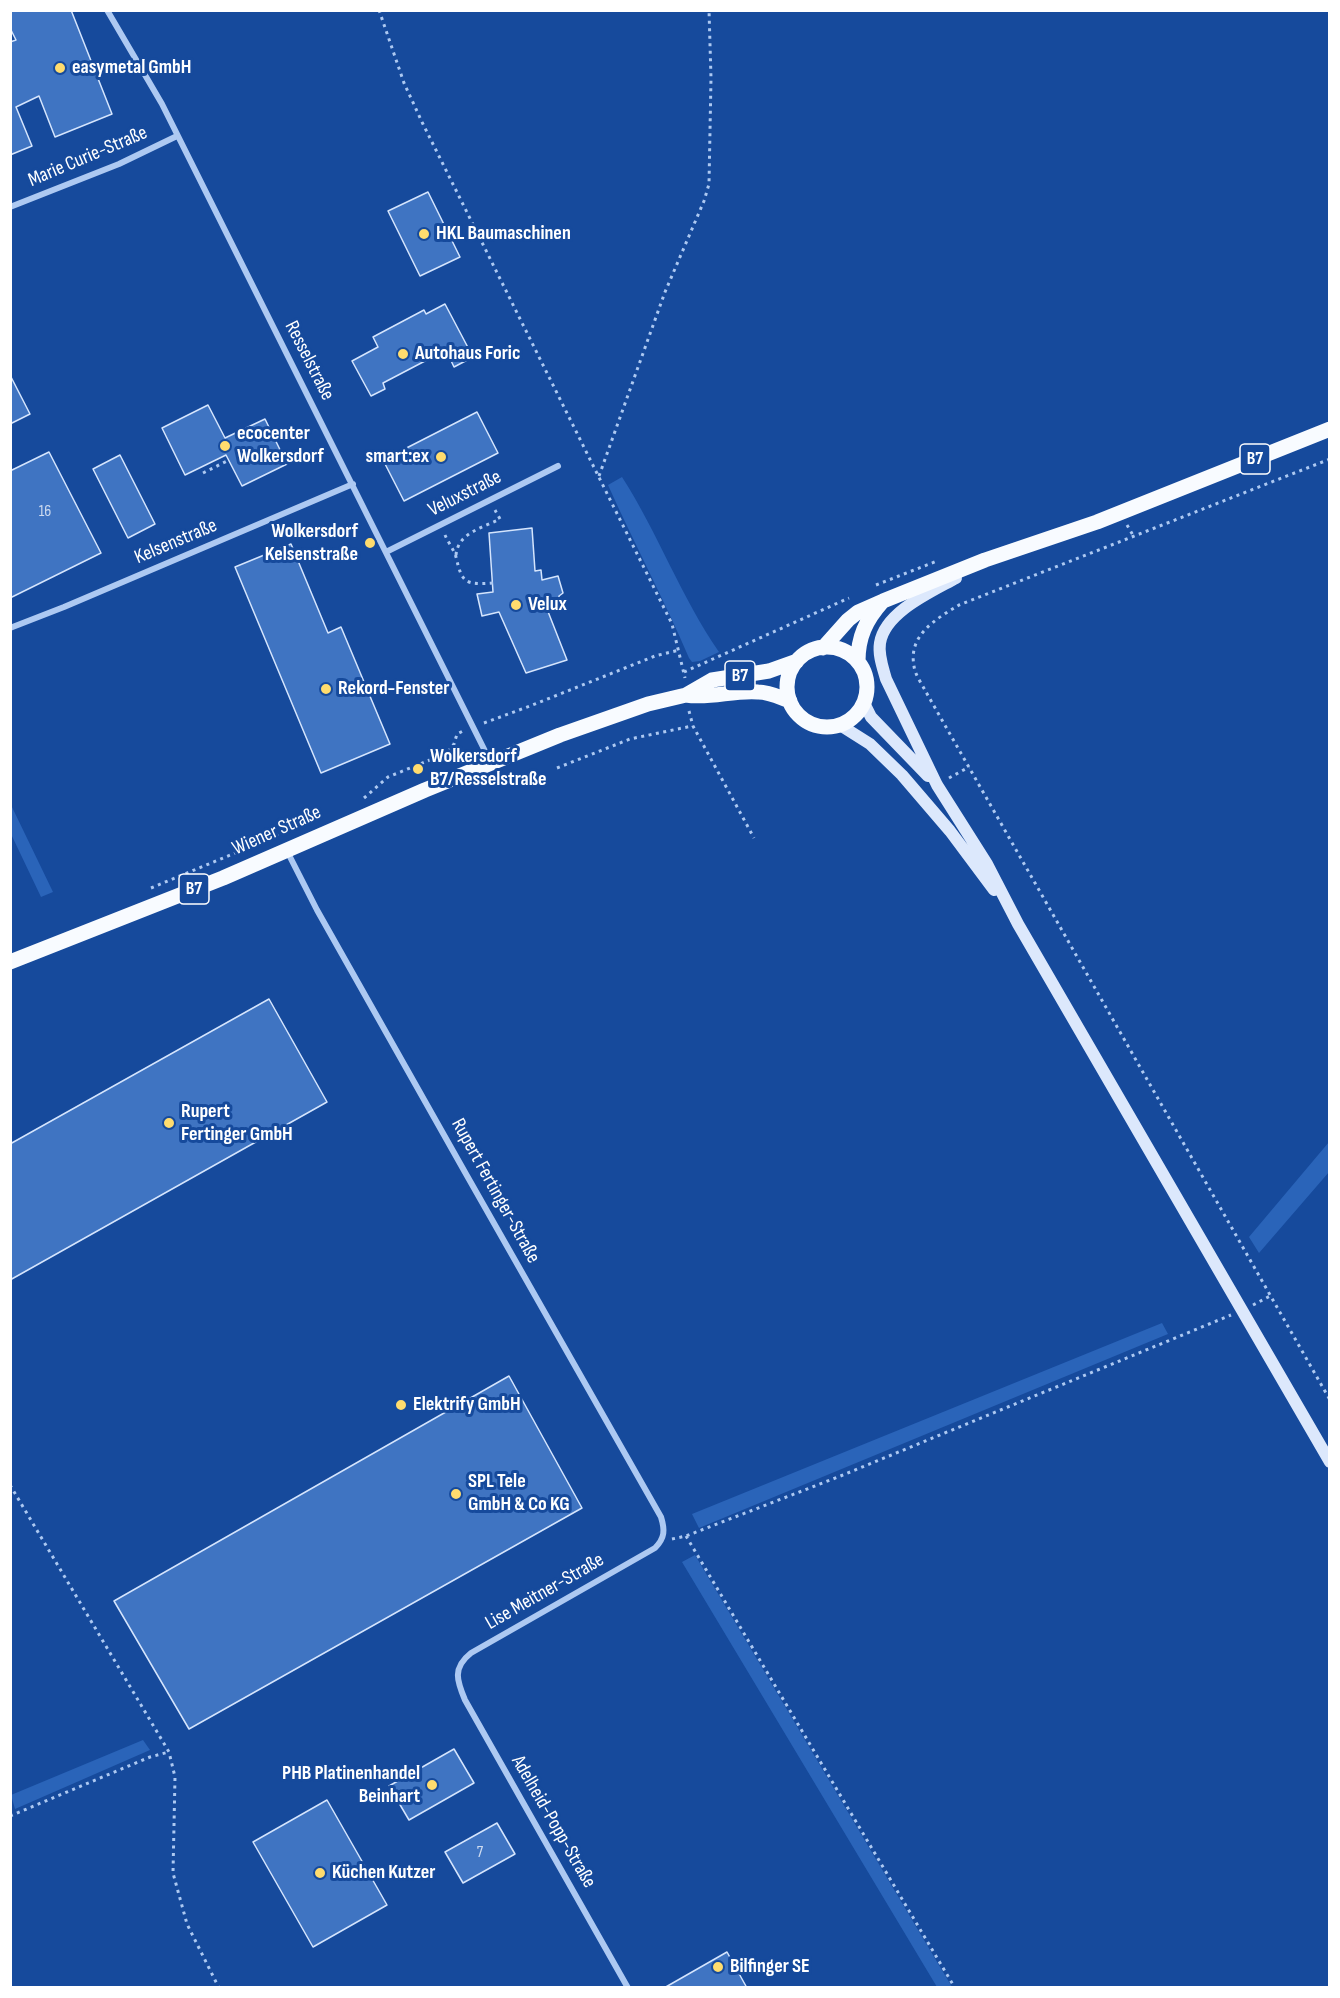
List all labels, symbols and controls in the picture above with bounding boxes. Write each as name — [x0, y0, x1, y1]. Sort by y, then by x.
place label: easymetal GmbH — [72, 56, 191, 80]
marker: easymetal GmbH — [53, 61, 67, 75]
street label: Marie Curie-Straße — [25, 121, 151, 193]
place label: HKL Baumaschinen — [436, 222, 571, 246]
marker: HKL Baumaschinen — [417, 227, 431, 241]
street label: Resselstraße — [279, 317, 339, 405]
place label: Autohaus Foric — [415, 342, 520, 366]
marker: Autohaus Foric — [396, 347, 410, 361]
place label: ecocenter Wolkersdorf — [237, 422, 324, 469]
marker: ecocenter Wolkersdorf — [218, 439, 232, 453]
road number: B7 — [1240, 444, 1270, 474]
place label: smart:ex — [366, 445, 429, 469]
marker: smart:ex — [434, 450, 448, 464]
street label: Veluxstraße — [424, 465, 506, 523]
house number: 16 — [39, 502, 51, 522]
street label: Kelsenstraße — [131, 514, 221, 570]
place label: Wolkersdorf Kelsenstraße — [265, 520, 358, 567]
marker: Wolkersdorf Kelsenstraße — [363, 536, 377, 550]
place label: Velux — [528, 593, 567, 617]
marker: Velux — [509, 598, 523, 612]
road number: B7 — [725, 661, 755, 691]
place label: Rekord-Fenster — [338, 677, 450, 701]
marker: Rekord-Fenster — [319, 682, 333, 696]
place label: Wolkersdorf B7/Resselstraße — [430, 745, 546, 792]
marker: Wolkersdorf B7/Resselstraße — [411, 762, 425, 776]
street label: Wiener Straße — [229, 801, 325, 861]
road number: B7 — [179, 874, 209, 904]
place label: Rupert Fertinger GmbH — [181, 1100, 293, 1147]
street label: Rupert Fertinger-Straße — [445, 1114, 545, 1268]
marker: Rupert Fertinger GmbH — [162, 1116, 176, 1130]
place label: Elektrify GmbH — [413, 1393, 521, 1417]
marker: Elektrify GmbH — [394, 1398, 408, 1412]
place label: SPL Tele GmbH & Co KG — [468, 1470, 570, 1517]
marker: SPL Tele GmbH & Co KG — [449, 1487, 463, 1501]
street label: Lise Meitner-Straße — [481, 1548, 609, 1636]
street label: Adelheid-Popp-Straße — [505, 1751, 601, 1893]
place label: PHB Platinenhandel Beinhart — [282, 1762, 420, 1809]
marker: PHB Platinenhandel Beinhart — [425, 1778, 439, 1792]
house number: 7 — [477, 1843, 483, 1863]
place label: Küchen Kutzer — [332, 1861, 435, 1885]
marker: Küchen Kutzer — [313, 1866, 327, 1880]
place label: Bilfinger SE — [730, 1955, 810, 1979]
marker: Bilfinger SE — [711, 1960, 725, 1974]

